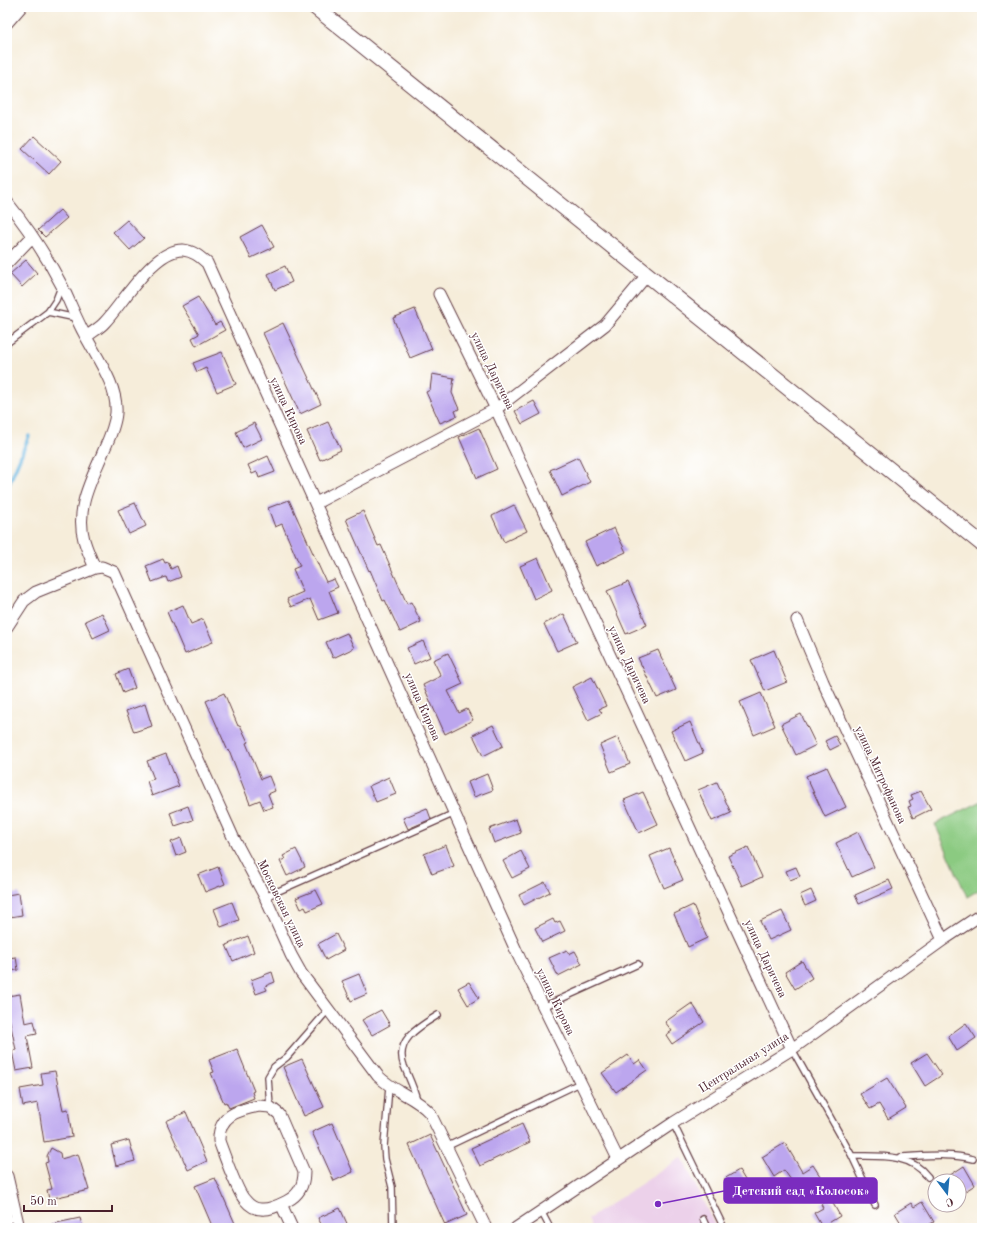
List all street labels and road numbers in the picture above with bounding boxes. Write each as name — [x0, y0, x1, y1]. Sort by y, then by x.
street label: улица Даричева — [468, 330, 516, 412]
street label: улица Кирова — [267, 375, 309, 447]
street label: улица Даричева — [606, 624, 652, 706]
street label: улица Кирова — [402, 671, 442, 743]
street label: улица Митрофанова — [852, 724, 908, 826]
street label: Московская улица — [254, 858, 308, 950]
street label: улица Даричева — [742, 918, 788, 1000]
street label: улица Кирова — [534, 967, 576, 1038]
street label: Центральная улица — [697, 1030, 791, 1095]

